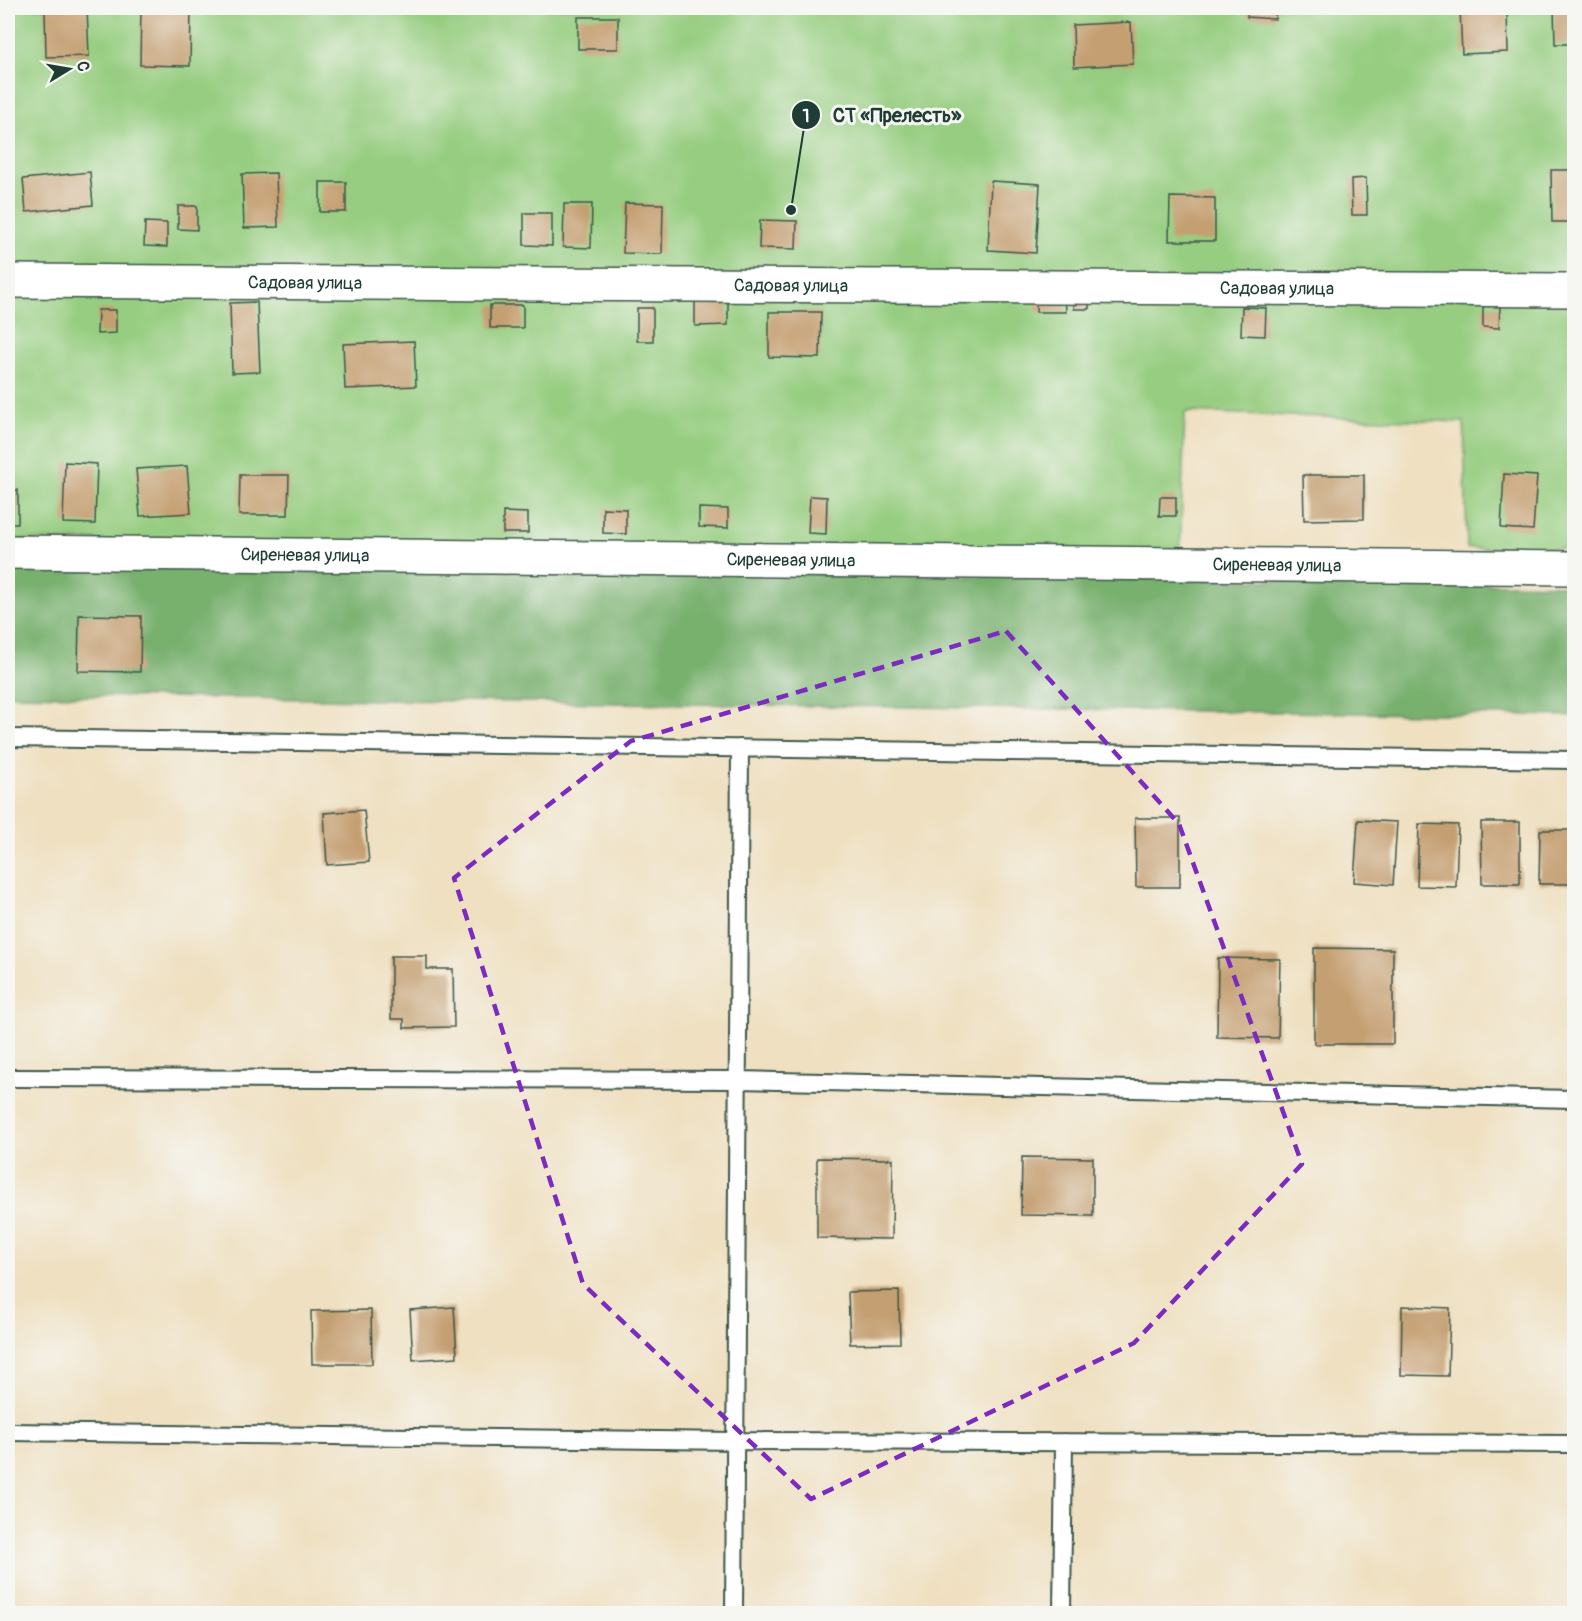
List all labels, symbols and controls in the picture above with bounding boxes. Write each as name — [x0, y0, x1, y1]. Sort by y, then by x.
north arrow — [39, 39, 99, 99]
text: С — [72, 60, 94, 73]
callout: СТ «Прелесть» — [791, 96, 974, 134]
text: СТ «Прелесть» — [833, 103, 962, 128]
text: 1 — [802, 105, 810, 128]
street label: Садовая улица — [248, 271, 362, 295]
street label: Садовая улица — [734, 274, 848, 298]
street label: Садовая улица — [1220, 277, 1334, 301]
street label: Сиреневая улица — [240, 543, 369, 568]
street label: Сиреневая улица — [726, 548, 855, 573]
street label: Сиреневая улица — [1212, 553, 1341, 578]

